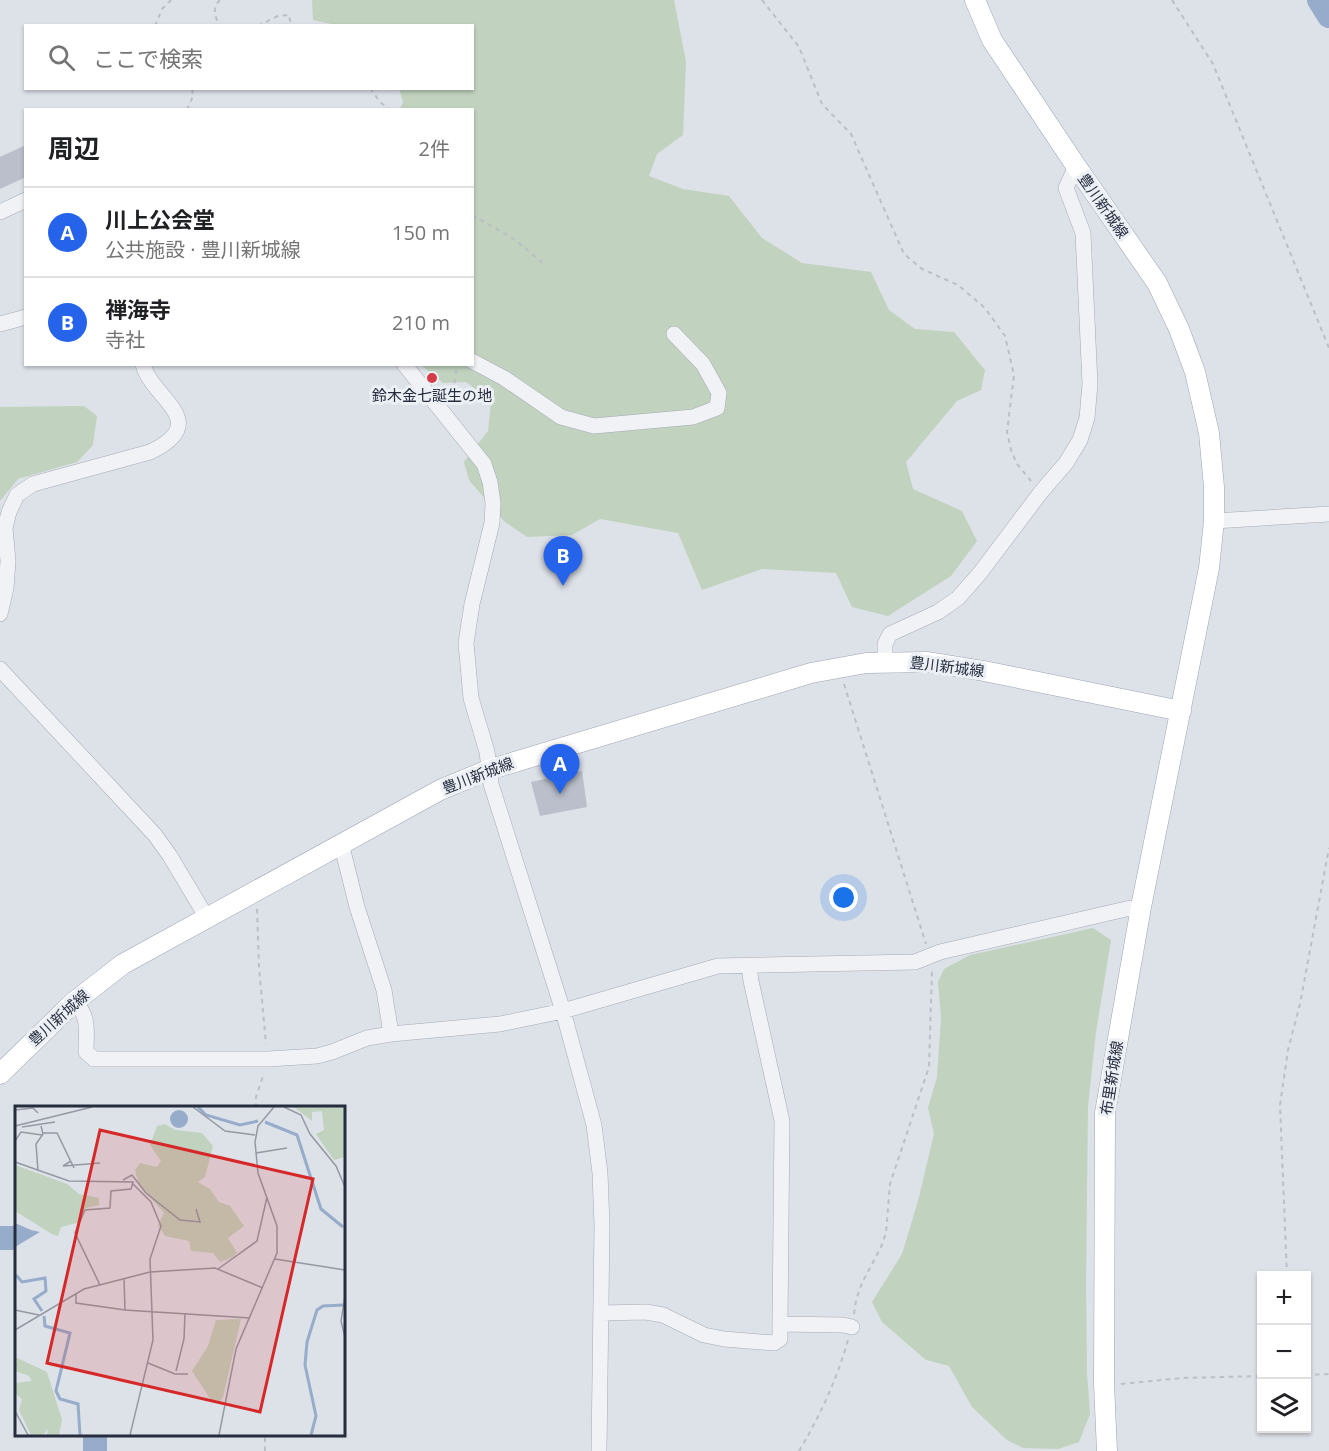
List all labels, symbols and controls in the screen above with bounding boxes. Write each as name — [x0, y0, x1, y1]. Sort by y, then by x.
search box — [24, 24, 474, 90]
icon: search — [45, 41, 78, 74]
text: ここで検索 — [93, 43, 203, 73]
text: 周辺 — [48, 130, 100, 166]
text: 2件 — [419, 135, 450, 162]
street label: 豊川新城線 — [1074, 169, 1134, 242]
text: 川上公会堂 — [105, 204, 215, 234]
text: A — [61, 219, 74, 246]
text: 150 m — [392, 219, 450, 246]
text: 公共施設 · 豊川新城線 — [105, 236, 301, 263]
text: 禅海寺 — [105, 294, 171, 324]
text: B — [61, 309, 74, 336]
text: 210 m — [392, 309, 450, 336]
text: 寺社 — [105, 326, 145, 353]
marker: 鈴木金七誕生の地 — [425, 371, 439, 385]
place label: 鈴木金七誕生の地 — [372, 385, 492, 405]
pin: B — [544, 536, 582, 586]
street label: 豊川新城線 — [909, 652, 986, 681]
pin: A — [540, 744, 580, 794]
street label: 豊川新城線 — [439, 752, 516, 798]
your location — [829, 883, 858, 912]
street label: 豊川新城線 — [24, 985, 93, 1050]
street label: 布里新城線 — [1095, 1039, 1127, 1116]
inset map — [15, 1106, 345, 1436]
map controls — [1257, 1271, 1311, 1433]
button: + — [1257, 1271, 1311, 1325]
button: − — [1257, 1325, 1311, 1379]
button: layers — [1257, 1379, 1311, 1433]

